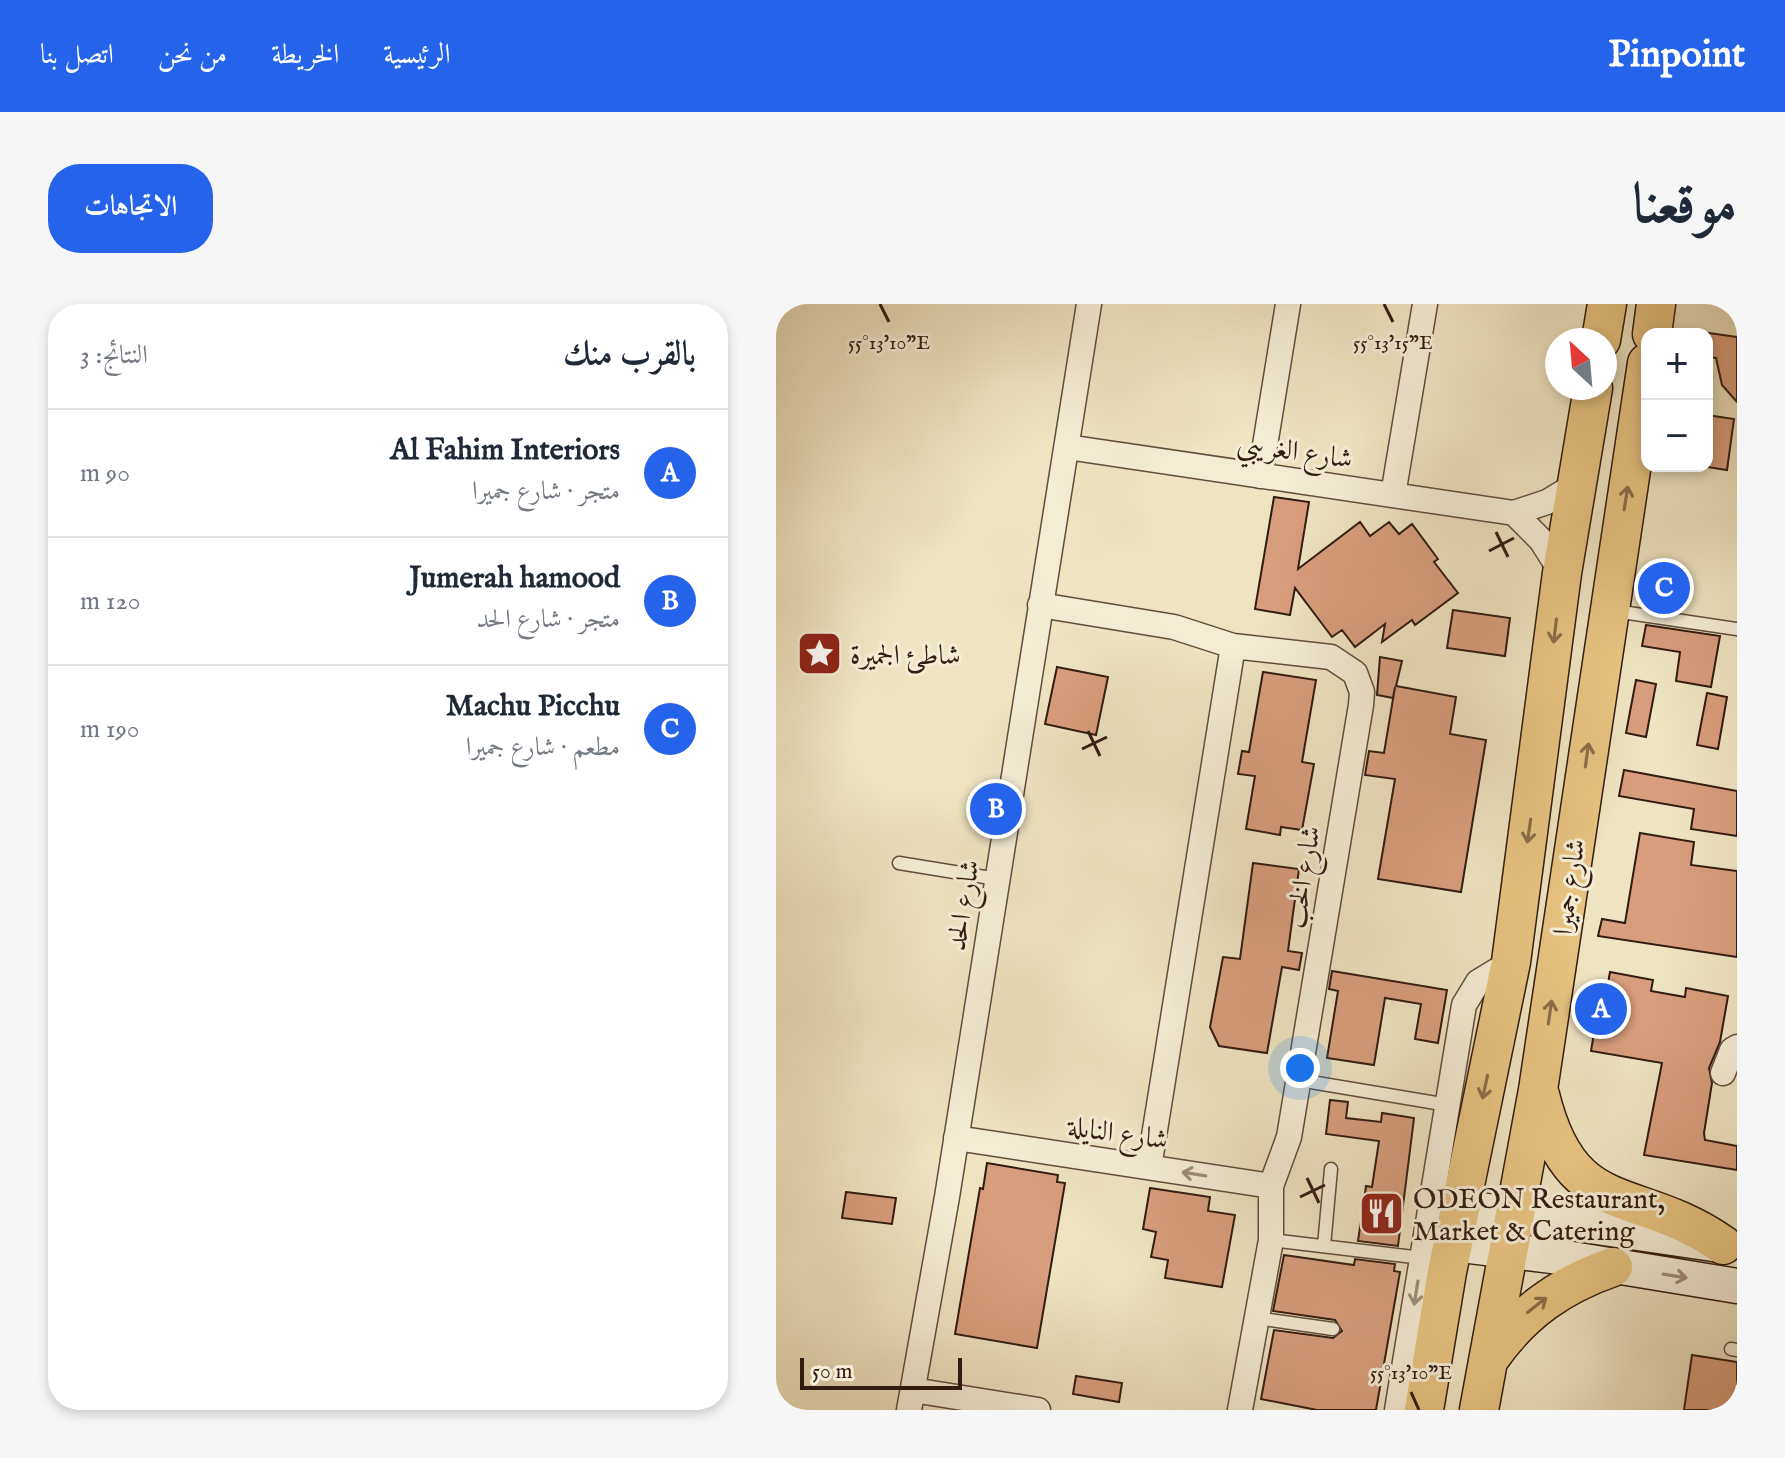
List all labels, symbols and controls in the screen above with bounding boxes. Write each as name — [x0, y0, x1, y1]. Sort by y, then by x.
text: Pinpoint — [1608, 32, 1745, 80]
text: اتصل بنا — [40, 38, 114, 73]
text: من نحن — [158, 38, 227, 73]
text: الخريطة — [271, 38, 339, 73]
text: الرئيسية — [383, 38, 451, 73]
button: الاتجاهات — [48, 164, 213, 253]
text: موقعنا — [1632, 171, 1737, 242]
north arrow — [1545, 328, 1617, 400]
map controls — [1641, 328, 1713, 472]
button: + — [1641, 328, 1713, 400]
text: 55°13'10"E — [848, 331, 930, 356]
text: 55°13'15"E — [1353, 331, 1433, 356]
text: بالقرب منك — [563, 333, 696, 376]
text: النتائج: 3 — [80, 339, 148, 372]
button: − — [1641, 400, 1713, 472]
street label: شارع الغريبي — [1234, 427, 1355, 483]
text: Al Fahim Interiors — [390, 432, 620, 470]
text: 90 m — [80, 457, 130, 490]
text: A — [661, 457, 679, 490]
text: متجر · شارع جميرا — [472, 475, 620, 508]
one-way arrow — [1619, 486, 1634, 511]
pin: C — [1638, 558, 1690, 618]
text: Jumerah hamood — [409, 560, 620, 598]
text: 120 m — [80, 585, 140, 618]
text: B — [661, 585, 679, 618]
text: متجر · شارع الحد — [477, 603, 620, 636]
one-way arrow — [1547, 618, 1562, 643]
place icon: شاطئ الجميرة — [795, 630, 843, 678]
place label: شاطئ الجميرة — [850, 639, 961, 674]
text: Machu Picchu — [446, 688, 620, 726]
text: 190 m — [80, 713, 140, 746]
text: C — [661, 713, 679, 746]
text: مطعم · شارع جميرا — [466, 731, 620, 764]
one-way arrow — [1580, 743, 1595, 768]
pin: B — [970, 779, 1022, 839]
one-way arrow — [1521, 818, 1536, 843]
street label: شارع الخب — [1279, 824, 1334, 932]
street label: شارع جميرا — [1546, 837, 1598, 938]
street label: شارع الحد — [940, 857, 993, 954]
pin: A — [1575, 979, 1627, 1039]
one-way arrow — [1543, 1000, 1558, 1026]
your location — [1280, 1048, 1320, 1088]
one-way arrow — [1477, 1074, 1492, 1099]
street label: شارع النايلة — [1063, 1110, 1170, 1163]
one-way arrow — [1182, 1166, 1207, 1181]
place label: ODEON Restaurant, Market & Catering — [1413, 1183, 1665, 1250]
restaurant icon: ODEON Restaurant, Market & Catering — [1358, 1190, 1406, 1238]
one-way arrow — [1662, 1269, 1687, 1284]
one-way arrow — [1408, 1280, 1423, 1305]
one-way arrow — [1526, 1297, 1547, 1314]
scale bar — [800, 1354, 962, 1390]
text: 50 m — [812, 1358, 853, 1386]
text: 55°13'10"E — [1370, 1361, 1452, 1386]

